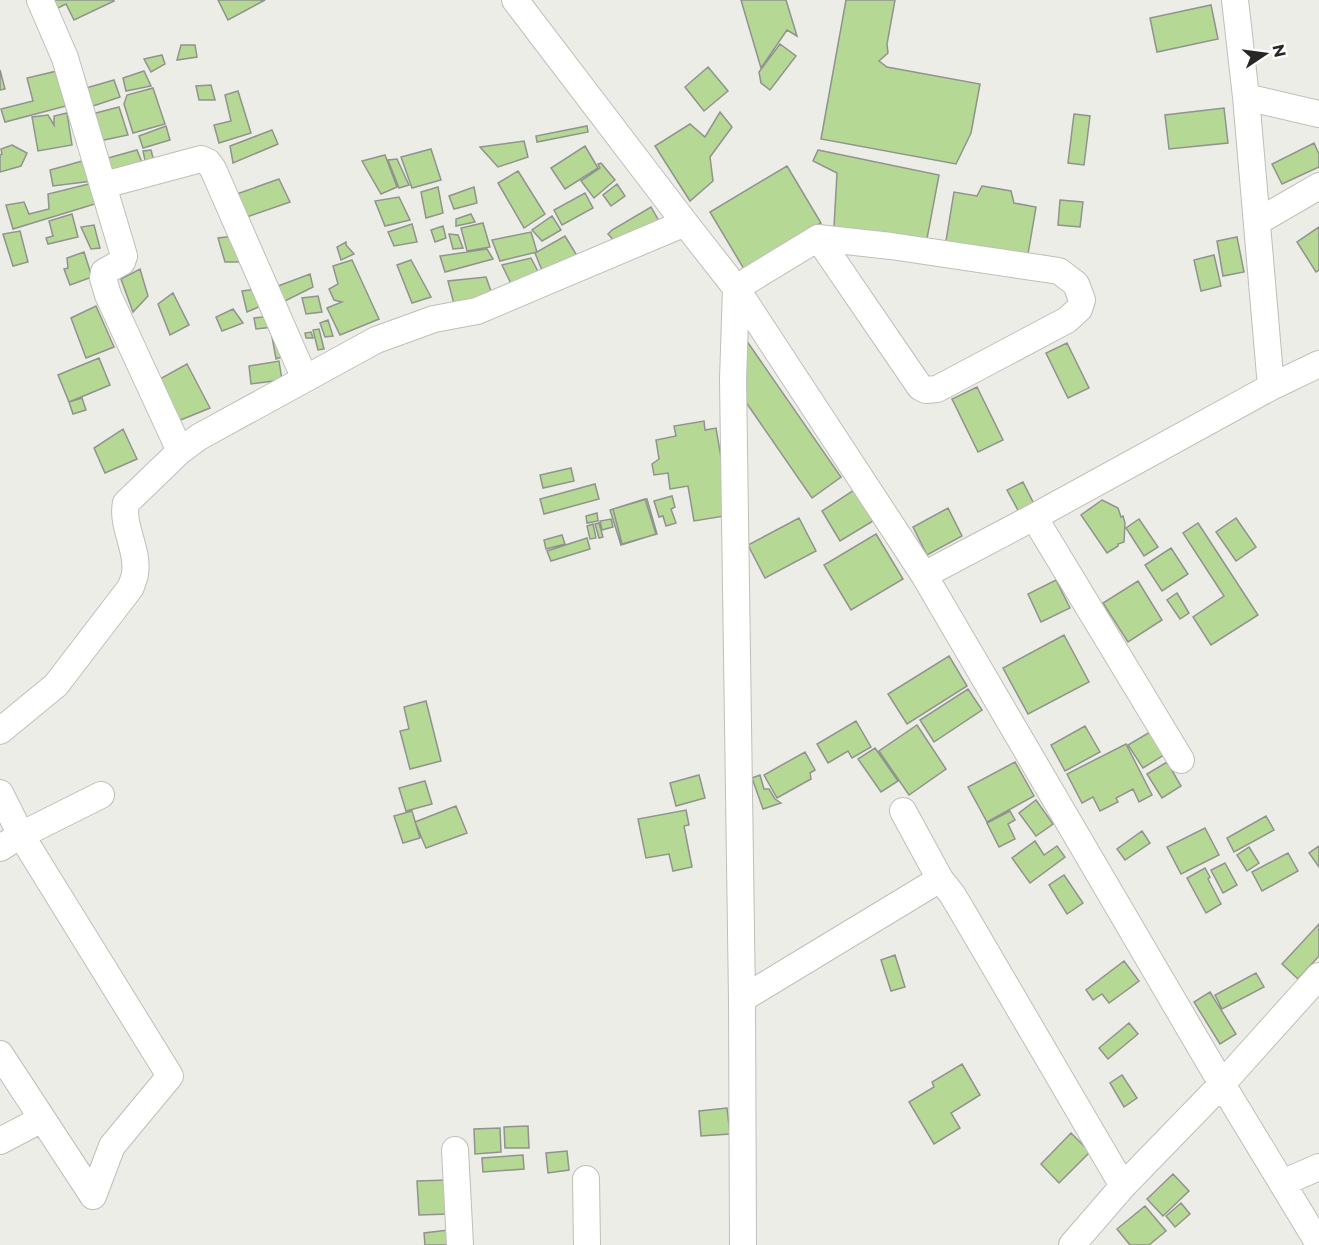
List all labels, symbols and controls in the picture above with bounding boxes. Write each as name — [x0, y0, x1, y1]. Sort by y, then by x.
north arrow — [1235, 24, 1295, 84]
text: N — [1268, 42, 1290, 59]

